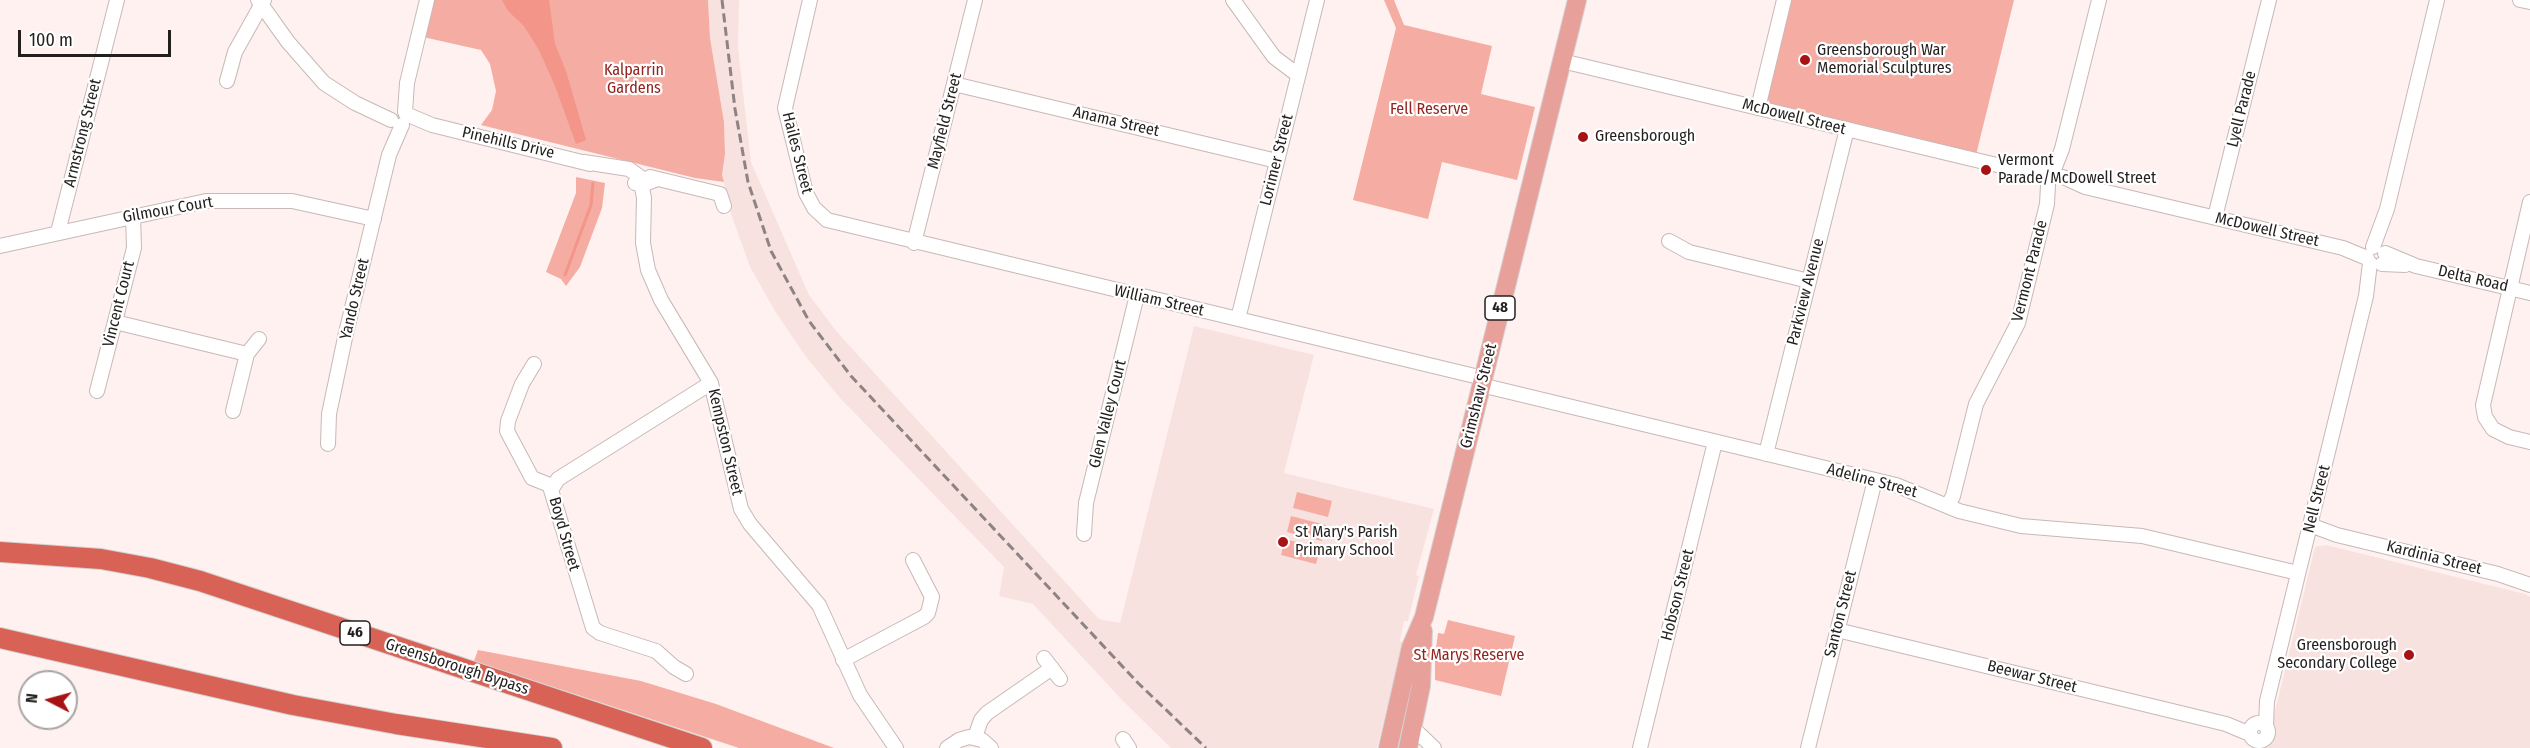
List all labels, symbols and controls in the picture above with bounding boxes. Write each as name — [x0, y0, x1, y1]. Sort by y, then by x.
scale bar — [21, 18, 174, 56]
text: 100 m — [29, 29, 73, 51]
place label: Greensborough War Memorial Sculptures — [1817, 41, 1952, 79]
marker: Greensborough War Memorial Sculptures — [1798, 53, 1812, 67]
park label: Kalparrin Gardens — [604, 61, 664, 99]
street label: Lyell Parade — [2223, 69, 2261, 149]
street label: Mayfield Street — [924, 71, 966, 171]
street label: Armstrong Street — [60, 77, 106, 189]
street label: McDowell Street — [1740, 95, 1848, 139]
park label: Fell Reserve — [1390, 100, 1468, 120]
street label: Anama Street — [1071, 103, 1161, 141]
street label: Hailes Street — [778, 110, 816, 196]
street label: Lorimer Street — [1256, 112, 1298, 208]
street label: Pinehills Drive — [460, 123, 556, 163]
place label: Greensborough — [1595, 127, 1695, 147]
marker: Greensborough — [1576, 130, 1590, 144]
place label: Vermont Parade/McDowell Street — [1998, 151, 2156, 189]
marker: Vermont Parade/McDowell Street — [1979, 163, 1993, 177]
street label: Gilmour Court — [121, 193, 215, 227]
street label: McDowell Street — [2213, 209, 2321, 251]
street label: Vermont Parade — [2008, 218, 2052, 324]
street label: Parkview Avenue — [1783, 236, 1829, 348]
street label: Yando Street — [336, 256, 374, 342]
street label: Vincent Court — [99, 259, 139, 349]
street label: Delta Road — [2436, 262, 2510, 296]
street label: William Street — [1112, 281, 1206, 321]
road number: 48 — [1485, 296, 1515, 320]
street label: Grimshaw Street — [1457, 341, 1501, 451]
street label: Glen Valley Court — [1085, 358, 1131, 470]
street label: Kempston Street — [703, 387, 747, 497]
street label: Adeline Street — [1825, 460, 1919, 502]
street label: Nell Street — [2299, 463, 2335, 535]
street label: Boyd Street — [544, 495, 584, 573]
place label: St Mary's Parish Primary School — [1295, 523, 1398, 561]
marker: St Mary's Parish Primary School — [1276, 535, 1290, 549]
street label: Kardinia Street — [2384, 537, 2484, 579]
street label: Hobson Street — [1657, 547, 1699, 643]
street label: Santon Street — [1821, 568, 1861, 660]
road number: 46 — [340, 621, 370, 645]
street label: Greensborough Bypass — [383, 635, 531, 699]
place label: Greensborough Secondary College — [2277, 636, 2397, 674]
park label: St Marys Reserve — [1413, 646, 1525, 666]
marker: Greensborough Secondary College — [2402, 648, 2416, 662]
street label: Beewar Street — [1985, 657, 2079, 697]
north arrow — [18, 670, 78, 730]
text: N — [22, 693, 42, 704]

